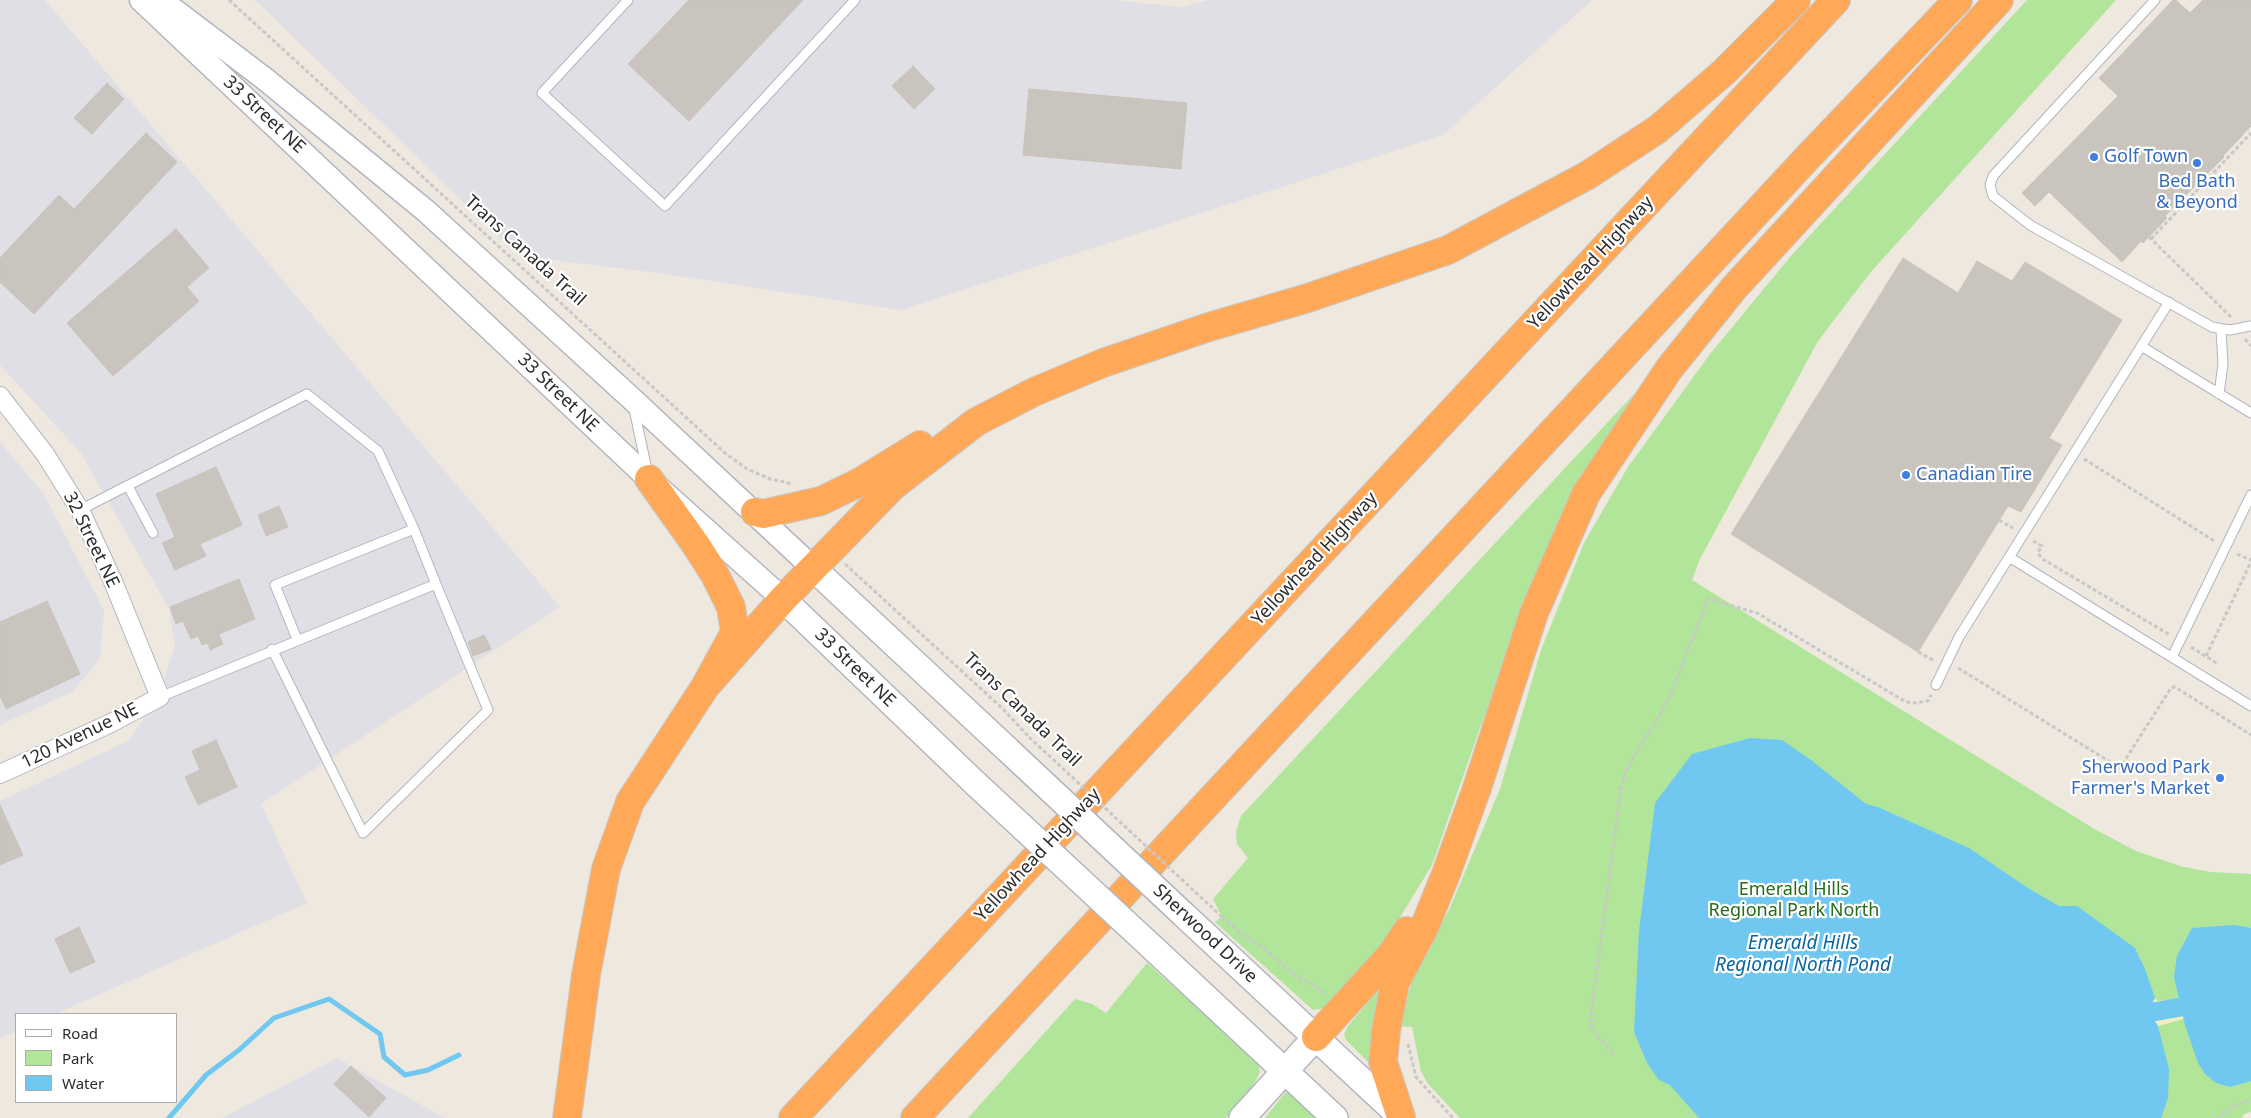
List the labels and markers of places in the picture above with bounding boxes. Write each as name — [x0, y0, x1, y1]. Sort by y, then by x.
place label: Golf Town — [2104, 146, 2188, 168]
marker: Golf Town — [2088, 151, 2100, 163]
marker: Bed Bath & Beyond — [2191, 157, 2203, 169]
place label: Bed Bath & Beyond — [2156, 171, 2238, 213]
place label: Canadian Tire — [1916, 464, 2032, 486]
marker: Canadian Tire — [1900, 469, 1912, 481]
place label: Sherwood Park Farmer's Market — [2071, 757, 2210, 800]
marker: Sherwood Park Farmer's Market — [2214, 772, 2226, 784]

